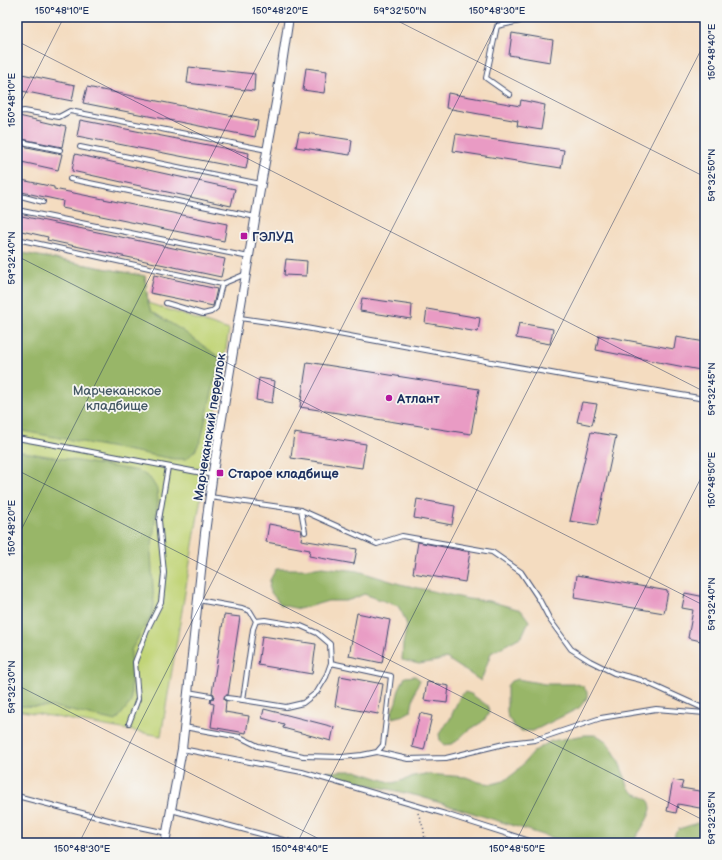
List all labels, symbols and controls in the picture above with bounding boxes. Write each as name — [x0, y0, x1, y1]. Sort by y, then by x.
text: 150°48'10"E — [35, 5, 90, 17]
text: 150°48'20"E — [252, 5, 309, 17]
text: 59°32'50"N — [373, 5, 427, 17]
text: 150°48'30"E — [469, 5, 526, 17]
text: 150°48'40"E — [706, 23, 718, 80]
text: 150°48'10"E — [6, 72, 18, 127]
text: 59°32'50"N — [706, 148, 718, 202]
place label: ГЭЛУД — [252, 229, 293, 245]
text: 59°32'40"N — [6, 231, 18, 285]
marker: ГЭЛУД — [239, 231, 249, 241]
street label: Марчеканский переулок — [190, 352, 230, 502]
text: 59°32'45"N — [706, 362, 718, 416]
park label: Марчеканское кладбище — [73, 383, 161, 414]
place label: Атлант — [396, 391, 441, 407]
marker: Атлант — [384, 393, 394, 403]
text: 150°48'50"E — [706, 452, 718, 508]
place label: Старое кладбище — [228, 466, 339, 482]
marker: Старое кладбище — [215, 468, 225, 478]
text: 150°48'20"E — [6, 499, 18, 556]
text: 59°32'40"N — [706, 577, 718, 631]
text: 59°32'30"N — [6, 660, 18, 714]
text: 59°32'35"N — [706, 791, 718, 845]
text: 150°48'30"E — [54, 843, 111, 855]
text: 150°48'40"E — [272, 843, 329, 855]
text: 150°48'50"E — [489, 843, 545, 855]

